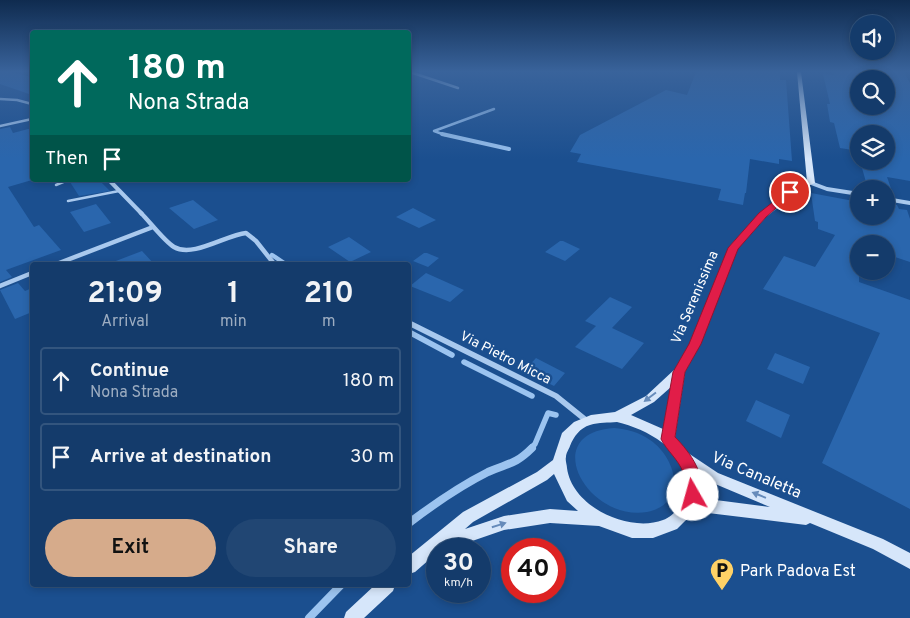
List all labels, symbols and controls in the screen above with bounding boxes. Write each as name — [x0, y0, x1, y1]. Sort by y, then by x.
map controls — [850, 15, 895, 280]
button: sound — [850, 15, 895, 60]
text: 180 m — [128, 47, 226, 91]
icon: ahead — [45, 50, 110, 115]
button: search — [850, 70, 895, 115]
text: Nona Strada — [128, 90, 249, 117]
button: layers — [850, 125, 895, 170]
icon: arrive — [98, 145, 126, 173]
text: Then — [45, 147, 88, 171]
pin — [769, 171, 811, 213]
icon: arrive — [776, 178, 804, 206]
button: + — [850, 180, 895, 225]
button: − — [850, 235, 895, 280]
street label: Via Serenissima — [668, 249, 723, 347]
text: 21:09 — [87, 276, 163, 313]
text: 1 — [227, 276, 239, 313]
text: 210 — [304, 276, 354, 313]
text: Arrival — [101, 312, 149, 332]
text: min — [220, 312, 247, 332]
text: m — [322, 312, 336, 332]
street label: Via Pietro Micca — [457, 328, 554, 389]
text: Continue — [90, 359, 169, 383]
icon: ahead — [47, 367, 75, 395]
text: 180 m — [343, 369, 394, 393]
text: Nona Strada — [90, 383, 178, 403]
one-way arrow — [644, 392, 657, 403]
icon: arrive — [47, 443, 75, 471]
text: Arrive at destination — [90, 445, 271, 469]
text: 30 m — [350, 445, 394, 469]
street label: Via Canaletta — [708, 448, 804, 504]
position arrow — [666, 468, 718, 520]
one-way arrow — [751, 491, 766, 499]
button: Exit — [45, 519, 216, 577]
button: Share — [226, 519, 396, 577]
one-way arrow — [491, 520, 506, 528]
speed limit sign: 40 — [501, 538, 566, 603]
text: 30 — [443, 548, 474, 580]
parking icon: Park Padova Est — [709, 557, 735, 591]
place label: Park Padova Est — [740, 562, 856, 582]
text: km/h — [444, 575, 473, 591]

